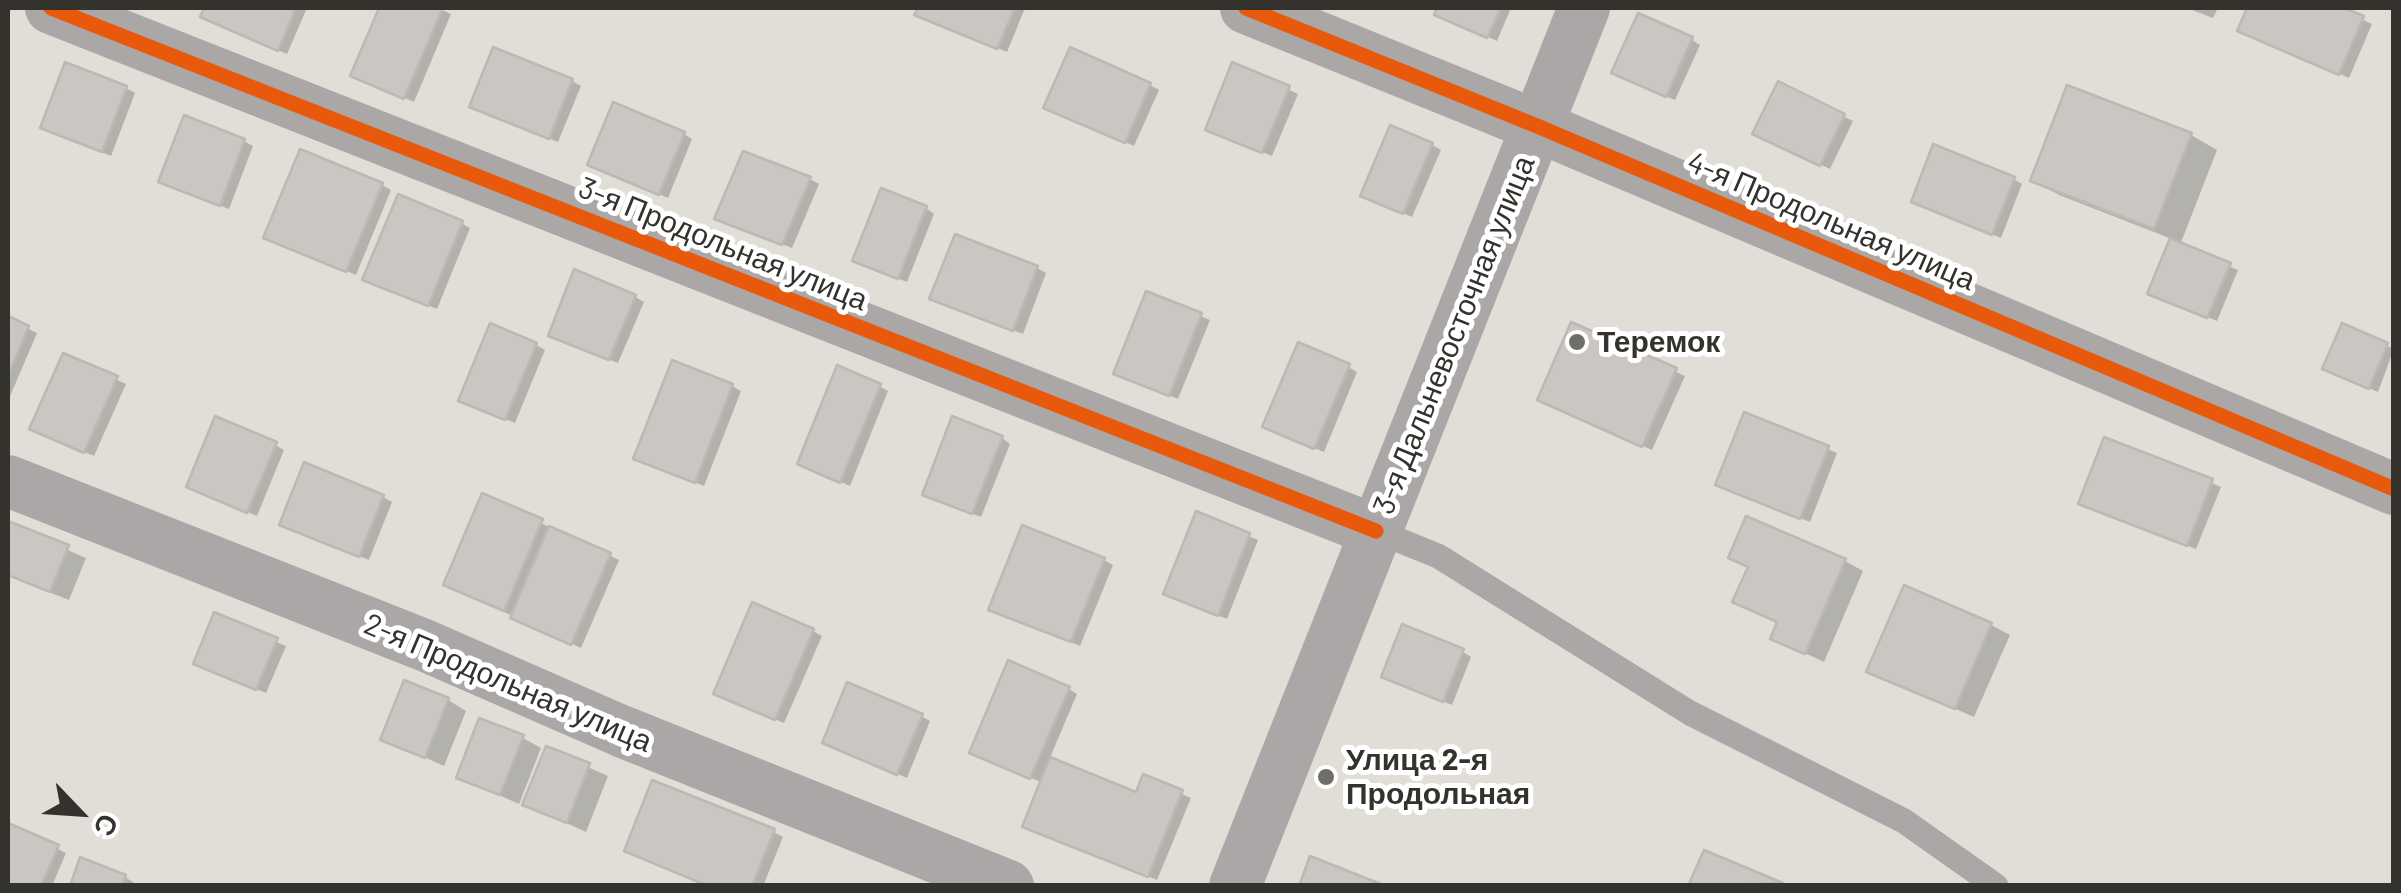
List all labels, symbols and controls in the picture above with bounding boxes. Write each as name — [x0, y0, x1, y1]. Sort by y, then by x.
street label: 4-я Продольная улица — [1682, 144, 1980, 298]
street label: 3-я Дальневосточная улица — [1366, 151, 1542, 519]
street label: 3-я Продольная улица — [573, 170, 873, 318]
place label: Теремок — [1597, 324, 1720, 360]
marker: Теремок — [1566, 331, 1588, 353]
street label: 2-я Продольная улица — [359, 606, 657, 760]
place label: Улица 2-я Продольная — [1346, 742, 1530, 812]
north arrow — [30, 763, 130, 863]
marker: Улица 2-я Продольная — [1315, 766, 1337, 788]
text: С — [88, 809, 127, 842]

